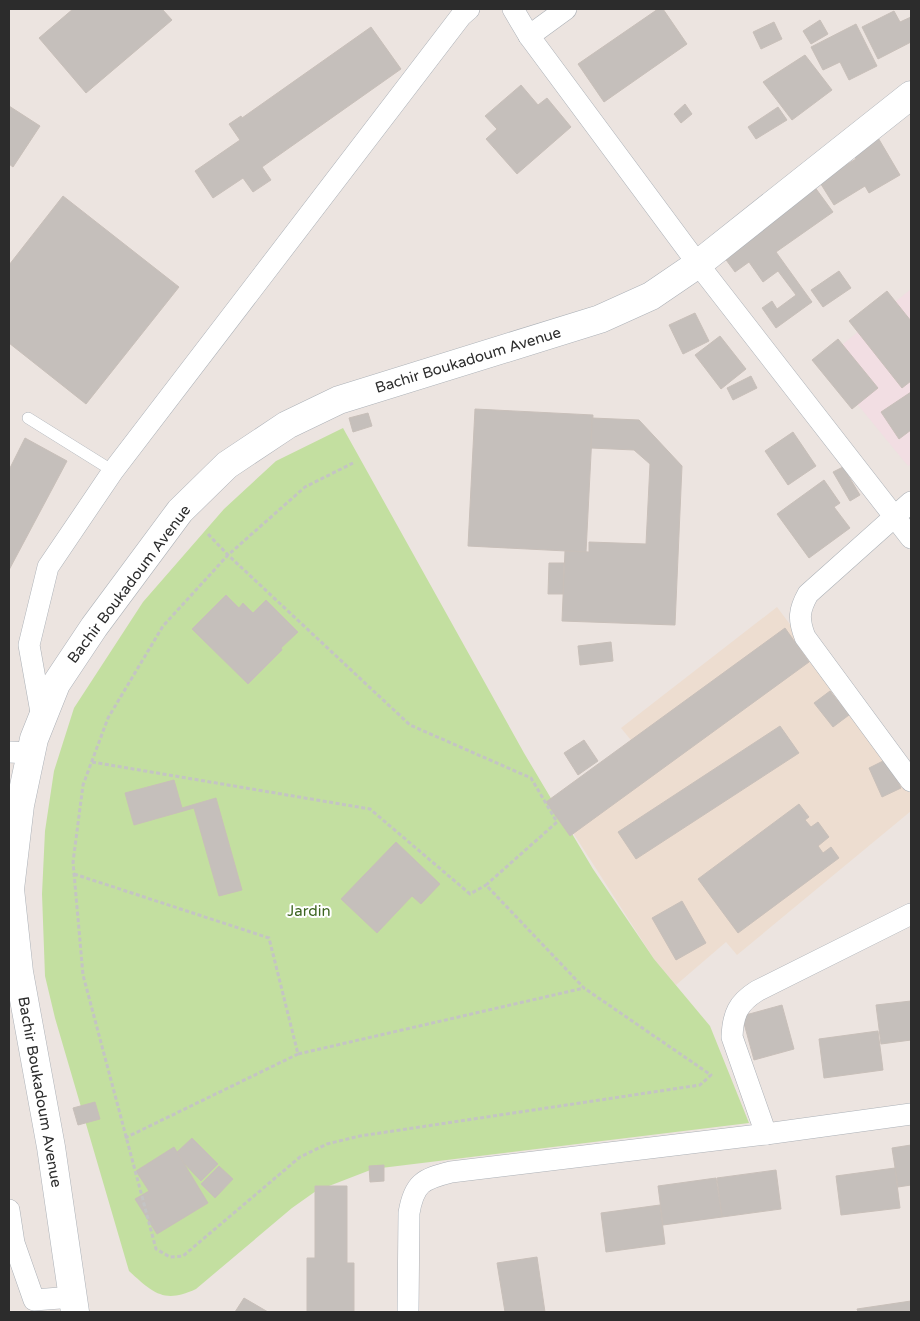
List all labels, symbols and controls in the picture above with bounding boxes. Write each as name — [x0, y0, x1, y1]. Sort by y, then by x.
street label: Bachir Boukadoum Avenue — [373, 323, 563, 397]
street label: Bachir Boukadoum Avenue — [64, 501, 194, 667]
park label: Jardin — [287, 902, 331, 920]
street label: Bachir Boukadoum Avenue — [14, 995, 66, 1189]

